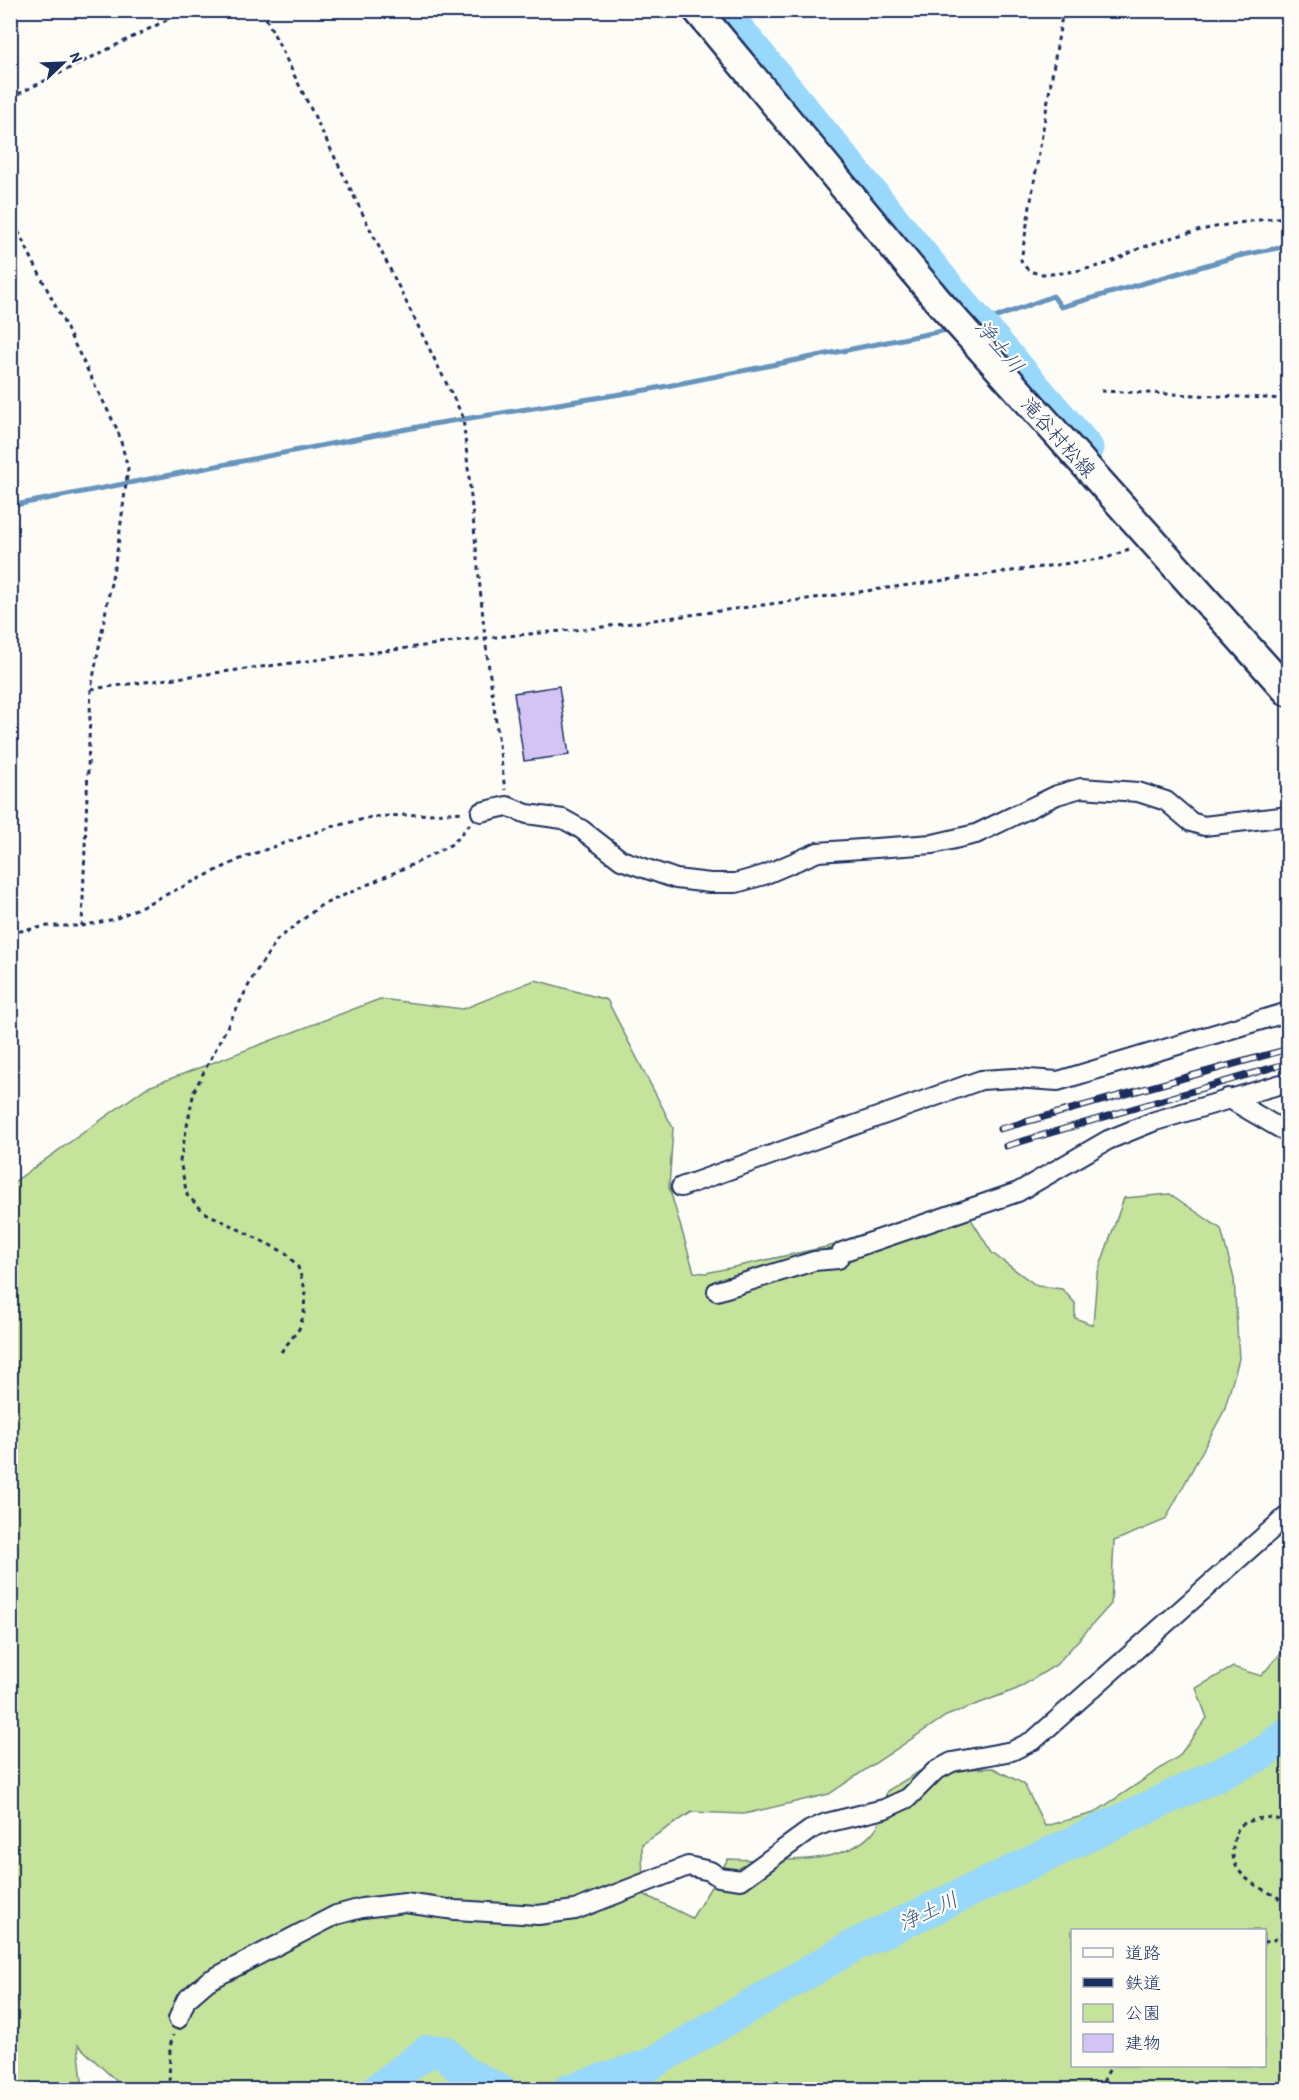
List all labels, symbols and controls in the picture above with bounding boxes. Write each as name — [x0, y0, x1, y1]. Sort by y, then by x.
north arrow — [33, 33, 93, 93]
text: N — [65, 49, 89, 66]
water label: 浄土川 — [969, 313, 1031, 379]
street label: 滝谷村松線 — [1016, 391, 1102, 483]
water label: 浄土川 — [893, 1885, 963, 1937]
legend — [1071, 1929, 1266, 2067]
text: 道路 — [1125, 1940, 1161, 1965]
text: 鉄道 — [1125, 1970, 1161, 1995]
text: 公園 — [1125, 2000, 1161, 2025]
text: 建物 — [1125, 2030, 1161, 2055]

